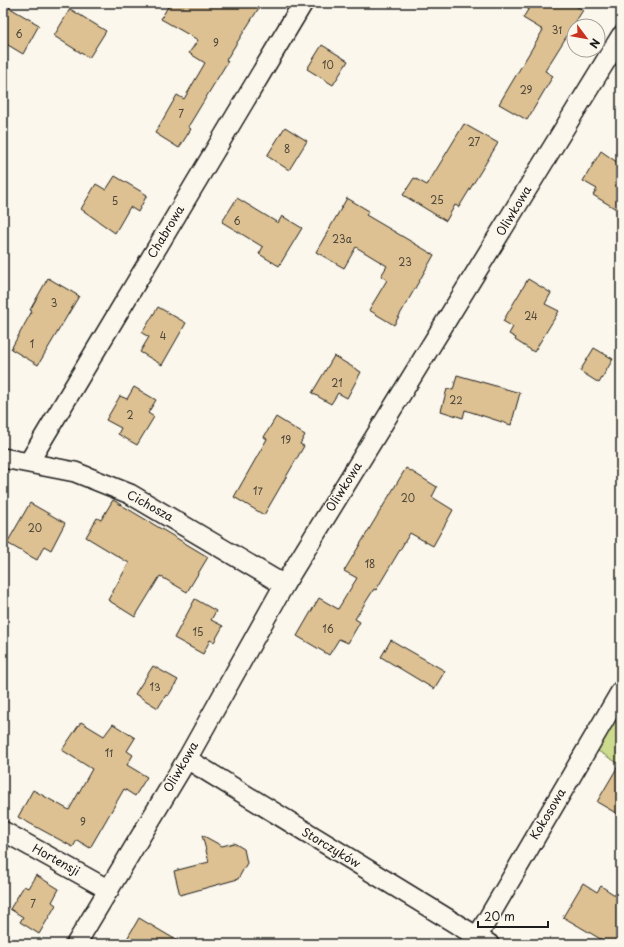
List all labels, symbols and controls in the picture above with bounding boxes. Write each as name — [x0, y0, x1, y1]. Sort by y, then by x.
north arrow — [566, 18, 606, 58]
house number: 31 — [552, 22, 562, 37]
house number: 6 — [15, 26, 23, 41]
house number: 9 — [213, 35, 219, 50]
text: N — [585, 35, 604, 52]
house number: 10 — [322, 57, 334, 72]
house number: 29 — [520, 82, 533, 97]
house number: 7 — [178, 106, 184, 121]
house number: 27 — [468, 134, 481, 149]
house number: 8 — [284, 141, 290, 156]
street label: Oliwkowa — [491, 181, 536, 239]
house number: 25 — [430, 192, 444, 207]
house number: 5 — [112, 193, 118, 208]
street label: Chabrowa — [142, 201, 188, 261]
house number: 6 — [233, 213, 241, 228]
house number: 23a — [332, 231, 353, 246]
house number: 23 — [398, 254, 412, 269]
house number: 3 — [51, 295, 57, 310]
house number: 24 — [524, 308, 538, 323]
house number: 4 — [160, 328, 167, 343]
house number: 1 — [30, 336, 34, 351]
house number: 21 — [331, 375, 343, 390]
house number: 22 — [449, 392, 463, 407]
house number: 2 — [126, 407, 134, 422]
house number: 19 — [281, 432, 291, 447]
street label: Oliwkowa — [321, 458, 366, 515]
house number: 17 — [253, 483, 264, 498]
street label: Cichosza — [124, 485, 178, 526]
house number: 20 — [401, 490, 415, 505]
house number: 20 — [28, 520, 42, 535]
house number: 18 — [365, 556, 375, 571]
house number: 16 — [322, 621, 334, 636]
house number: 15 — [193, 624, 203, 639]
house number: 13 — [149, 679, 161, 694]
street label: Oliwkowa — [158, 737, 202, 795]
house number: 11 — [105, 745, 113, 760]
street label: Kokosowa — [525, 784, 570, 843]
house number: 9 — [80, 814, 86, 829]
street label: Storczyków — [299, 822, 365, 872]
street label: Hortensji — [29, 839, 84, 880]
house number: 7 — [30, 896, 36, 911]
scale bar — [478, 903, 548, 929]
text: 20 m — [484, 907, 515, 925]

